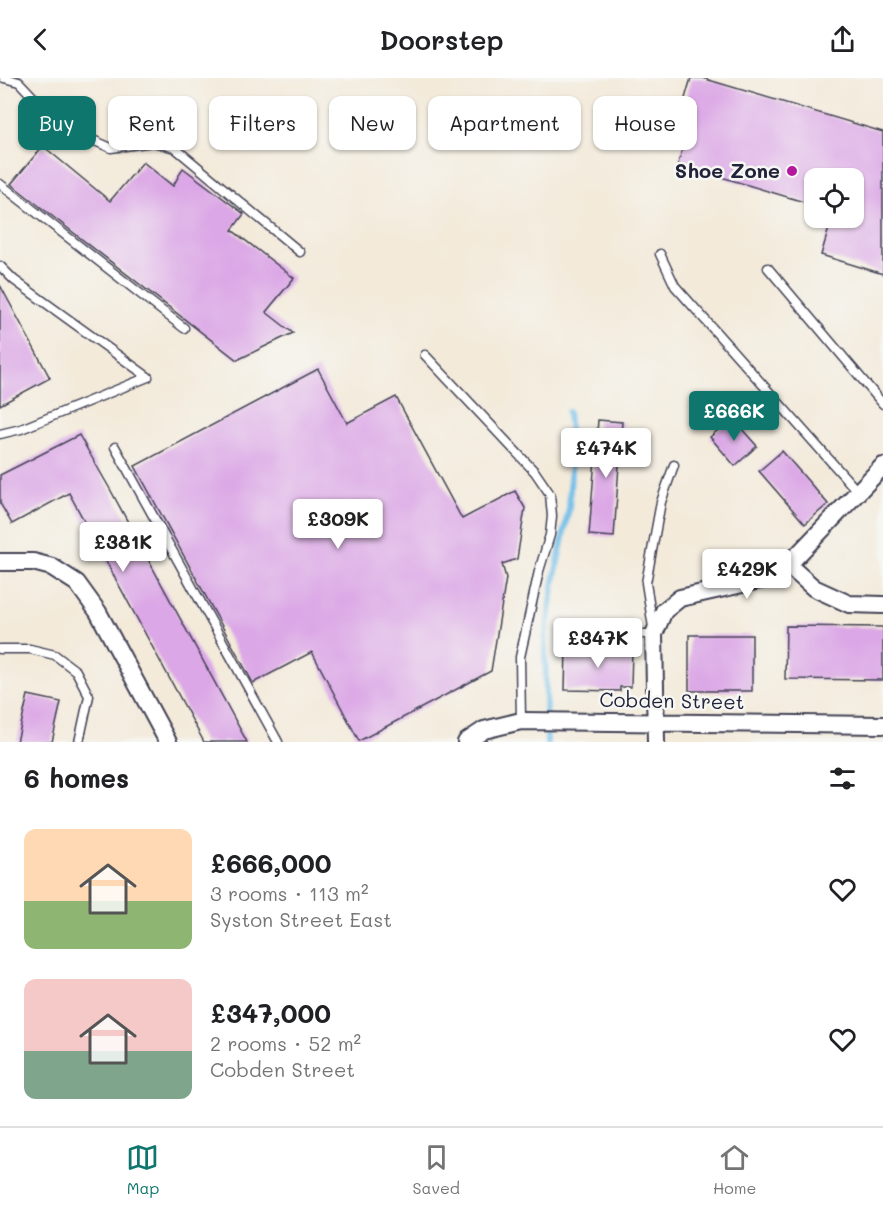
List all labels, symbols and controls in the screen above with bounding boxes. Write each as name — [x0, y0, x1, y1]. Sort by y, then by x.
text: Doorstep — [379, 22, 504, 57]
icon: back — [24, 23, 57, 56]
icon: share — [826, 23, 859, 56]
chip: Buy — [18, 96, 96, 150]
chip: Rent — [108, 96, 197, 150]
chip: Filters — [209, 96, 317, 150]
chip: New — [329, 96, 416, 150]
chip: Apartment — [428, 96, 581, 150]
chip: House — [593, 96, 697, 150]
place label: Shoe Zone — [675, 157, 780, 183]
marker: Shoe Zone — [785, 164, 799, 178]
map controls — [804, 168, 864, 228]
button: locate — [804, 168, 864, 228]
pin: £666K — [692, 391, 776, 442]
text: £666K — [703, 397, 765, 423]
pin: £474K — [564, 428, 648, 479]
text: £474K — [575, 434, 637, 460]
pin: £309K — [296, 499, 380, 550]
text: £309K — [307, 505, 369, 531]
pin: £381K — [81, 522, 165, 573]
text: £381K — [94, 528, 152, 554]
pin: £429K — [705, 549, 789, 600]
text: £429K — [716, 555, 778, 581]
pin: £347K — [556, 618, 640, 669]
text: £347K — [567, 624, 629, 650]
street label: Cobden Street — [599, 686, 745, 714]
text: 6 homes — [24, 761, 129, 795]
icon: filters — [826, 762, 859, 795]
text: £666,000 — [210, 846, 332, 880]
icon: home — [72, 853, 144, 925]
icon: heart — [826, 873, 859, 906]
text: 3 rooms · 113 m² — [210, 880, 369, 906]
text: Syston Street East — [210, 906, 392, 932]
text: £347,000 — [210, 996, 331, 1030]
icon: home — [72, 1003, 144, 1075]
icon: heart — [826, 1023, 859, 1056]
text: 2 rooms · 52 m² — [210, 1030, 361, 1056]
text: Cobden Street — [210, 1056, 355, 1082]
tab: Map — [126, 1141, 159, 1198]
tab: Saved — [412, 1141, 460, 1198]
tab: Home — [713, 1141, 756, 1198]

